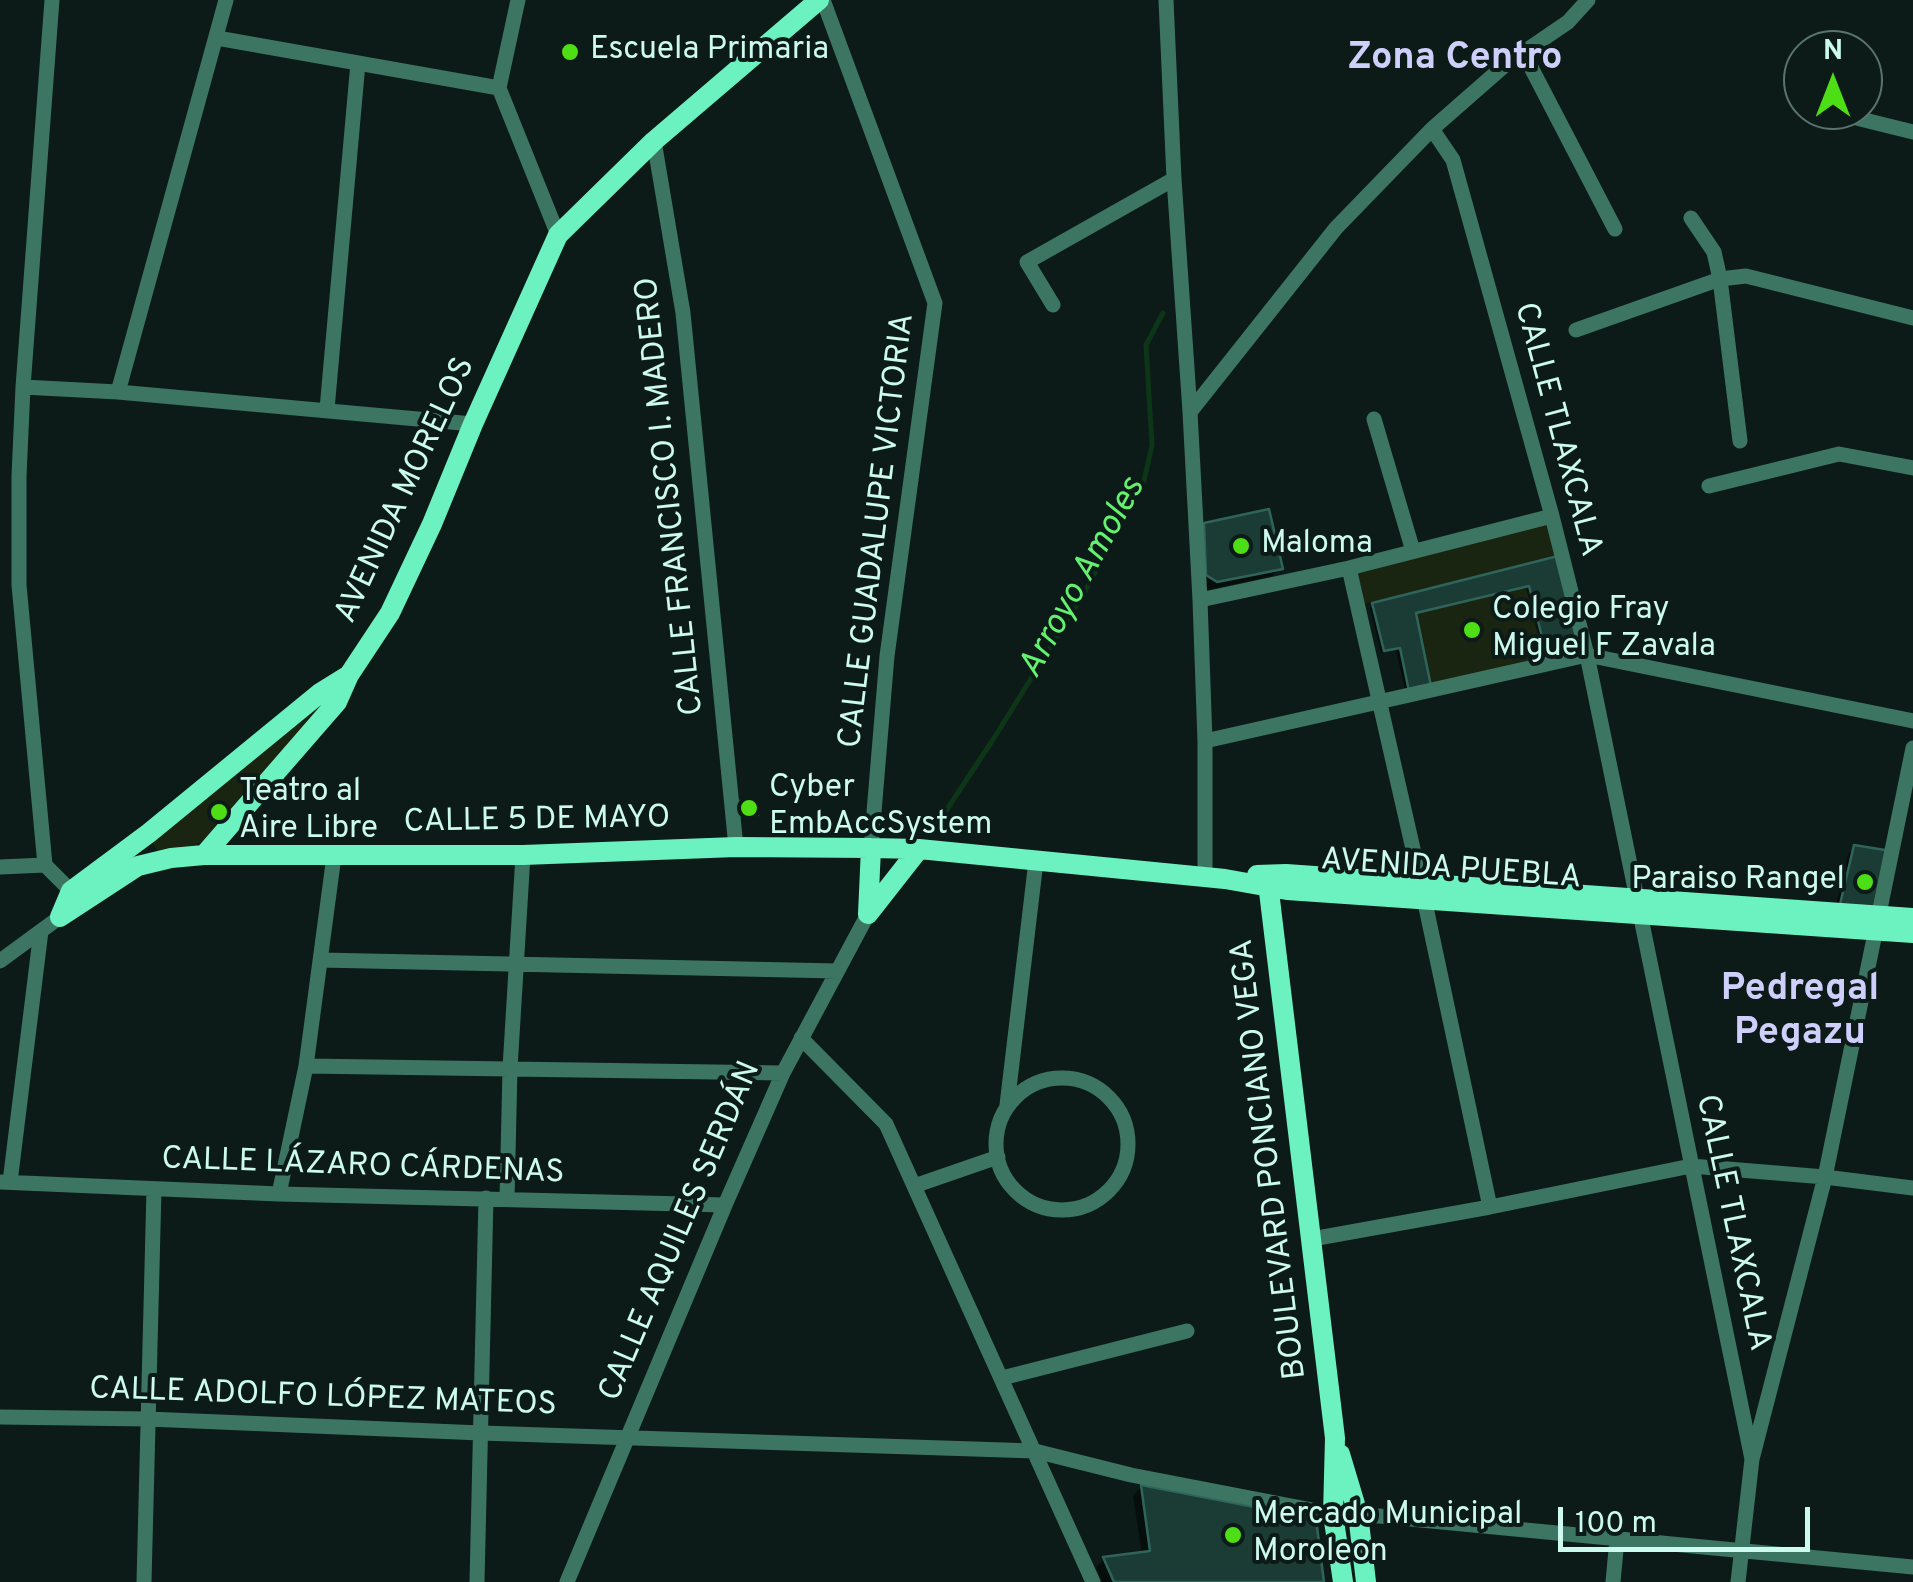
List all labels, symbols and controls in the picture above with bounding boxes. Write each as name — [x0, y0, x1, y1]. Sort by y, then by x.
north arrow — [1783, 30, 1883, 130]
place label: Escuela Primaria — [590, 33, 829, 71]
text: N — [1823, 34, 1843, 70]
district label: Zona Centro — [1347, 37, 1563, 83]
marker: Escuela Primaria — [559, 41, 581, 63]
street label: CALLE FRANCISCO I. MADERO — [630, 275, 714, 717]
street label: CALLE TLAXCALA — [1504, 299, 1608, 561]
street label: CALLE GUADALUPE VICTORIA — [833, 312, 925, 750]
street label: AVENIDA MORELOS — [329, 352, 485, 630]
water label: Arroyo Amoles — [1012, 471, 1156, 687]
place label: Maloma — [1261, 527, 1373, 565]
marker: Maloma — [1230, 535, 1252, 557]
place label: Colegio Fray Miguel F Zavala — [1492, 593, 1716, 668]
marker: Colegio Fray Miguel F Zavala — [1461, 619, 1483, 641]
place label: Cyber EmbAccSystem — [769, 771, 992, 846]
place label: Teatro al Aire Libre — [239, 775, 378, 850]
marker: Cyber EmbAccSystem — [738, 797, 760, 819]
street label: CALLE 5 DE MAYO — [403, 800, 671, 844]
marker: Teatro al Aire Libre — [208, 801, 230, 823]
street label: AVENIDA PUEBLA — [1319, 843, 1583, 899]
place label: Paraiso Rangel — [1631, 863, 1845, 901]
marker: Paraiso Rangel — [1854, 871, 1876, 893]
street label: BOULEVARD PONCIANO VEGA — [1225, 937, 1317, 1381]
district label: Pedregal Pegazu — [1721, 968, 1879, 1058]
street label: CALLE AQUILES SERDÁN — [593, 1056, 771, 1408]
street label: CALLE TLAXCALA — [1685, 1091, 1777, 1355]
street label: CALLE LÁZARO CÁRDENAS — [161, 1142, 565, 1194]
street label: CALLE ADOLFO LÓPEZ MATEOS — [89, 1372, 557, 1426]
scale bar — [1563, 1487, 1816, 1549]
place label: Mercado Municipal Moroleon — [1253, 1498, 1522, 1573]
text: 100 m — [1575, 1506, 1657, 1543]
marker: Mercado Municipal Moroleon — [1222, 1524, 1244, 1546]

